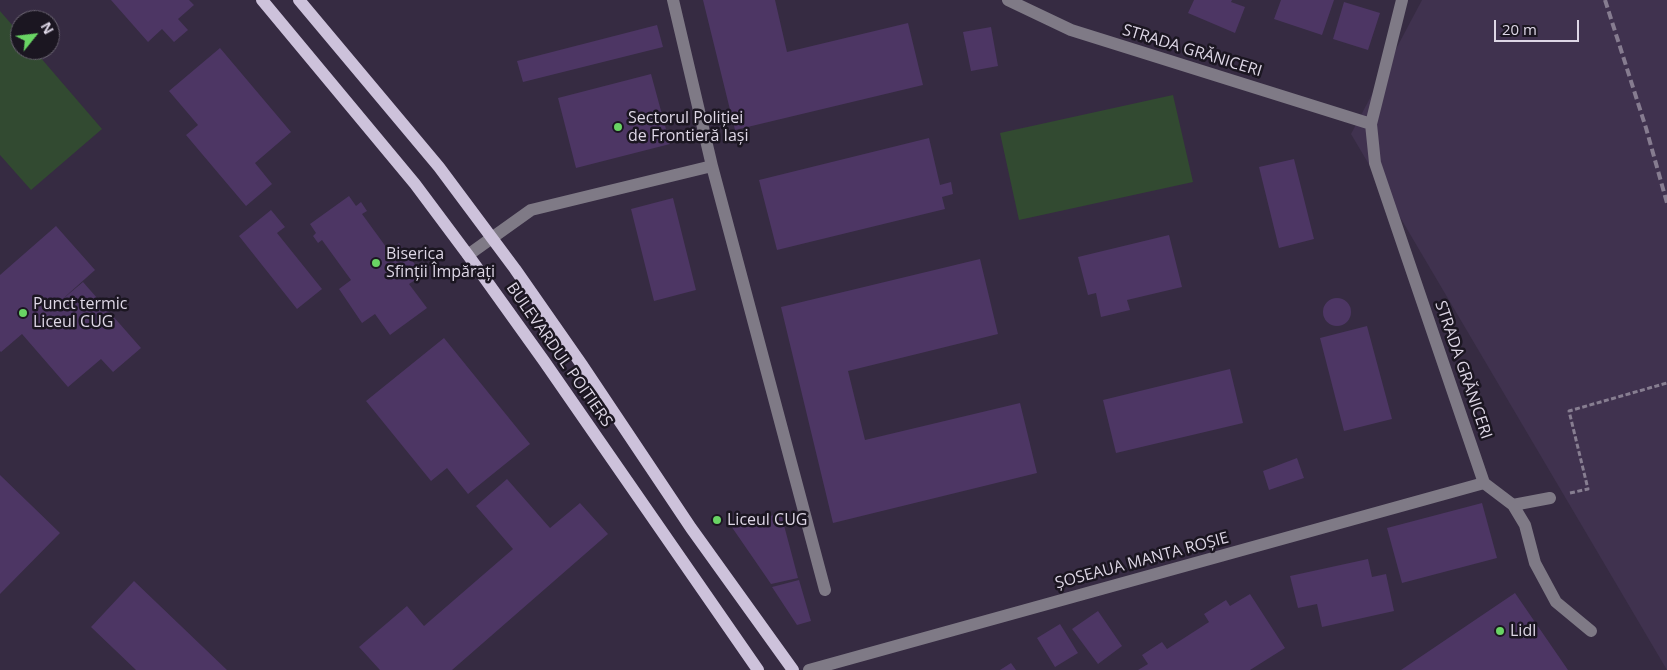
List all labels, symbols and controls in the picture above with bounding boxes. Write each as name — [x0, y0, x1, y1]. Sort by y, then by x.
north arrow — [10, 10, 60, 60]
scale bar — [1497, 10, 1582, 42]
text: N — [37, 18, 59, 38]
text: 20 m — [1502, 19, 1537, 39]
street label: STRADA GRĂNICERI — [1120, 21, 1264, 81]
place label: Sectorul Poliției de Frontieră Iași — [628, 108, 748, 146]
marker: Sectorul Poliției de Frontieră Iași — [612, 121, 624, 133]
place label: Biserica Sfinții Împărați — [386, 244, 495, 282]
marker: Biserica Sfinții Împărați — [370, 257, 382, 269]
street label: BULEVARDUL POITIERS — [502, 279, 616, 431]
place label: Punct termic Liceul CUG — [33, 294, 128, 332]
street label: STRADA GRĂNICERI — [1430, 298, 1496, 442]
marker: Punct termic Liceul CUG — [17, 307, 29, 319]
place label: Liceul CUG — [727, 510, 807, 530]
marker: Liceul CUG — [711, 514, 723, 526]
street label: ȘOSEAUA MANTA ROȘIE — [1053, 529, 1231, 593]
place label: Lidl — [1510, 621, 1536, 641]
marker: Lidl — [1494, 625, 1506, 637]

